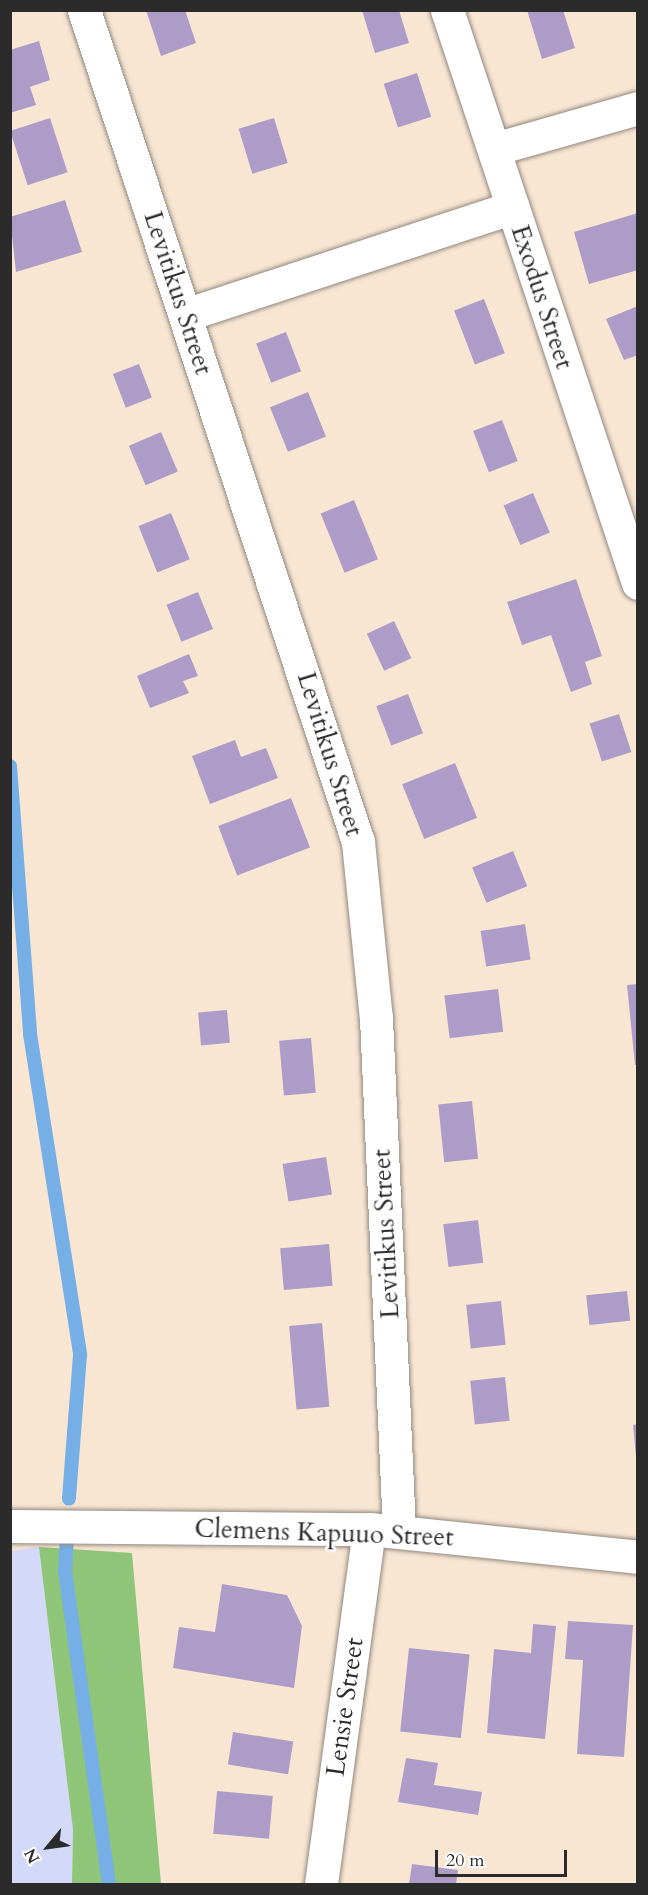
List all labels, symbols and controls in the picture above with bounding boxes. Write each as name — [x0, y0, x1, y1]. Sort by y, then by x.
street label: Levitikus Street — [137, 207, 219, 379]
street label: Exodus Street — [504, 221, 580, 373]
street label: Levitikus Street — [290, 668, 370, 840]
street label: Levitikus Street — [366, 1148, 406, 1320]
street label: Clemens Kapuuo Street — [194, 1513, 454, 1553]
street label: Lensie Street — [320, 1636, 370, 1778]
north arrow — [18, 1817, 78, 1877]
scale bar — [438, 1838, 570, 1876]
text: N — [19, 1844, 45, 1867]
text: 20 m — [446, 1848, 485, 1873]

